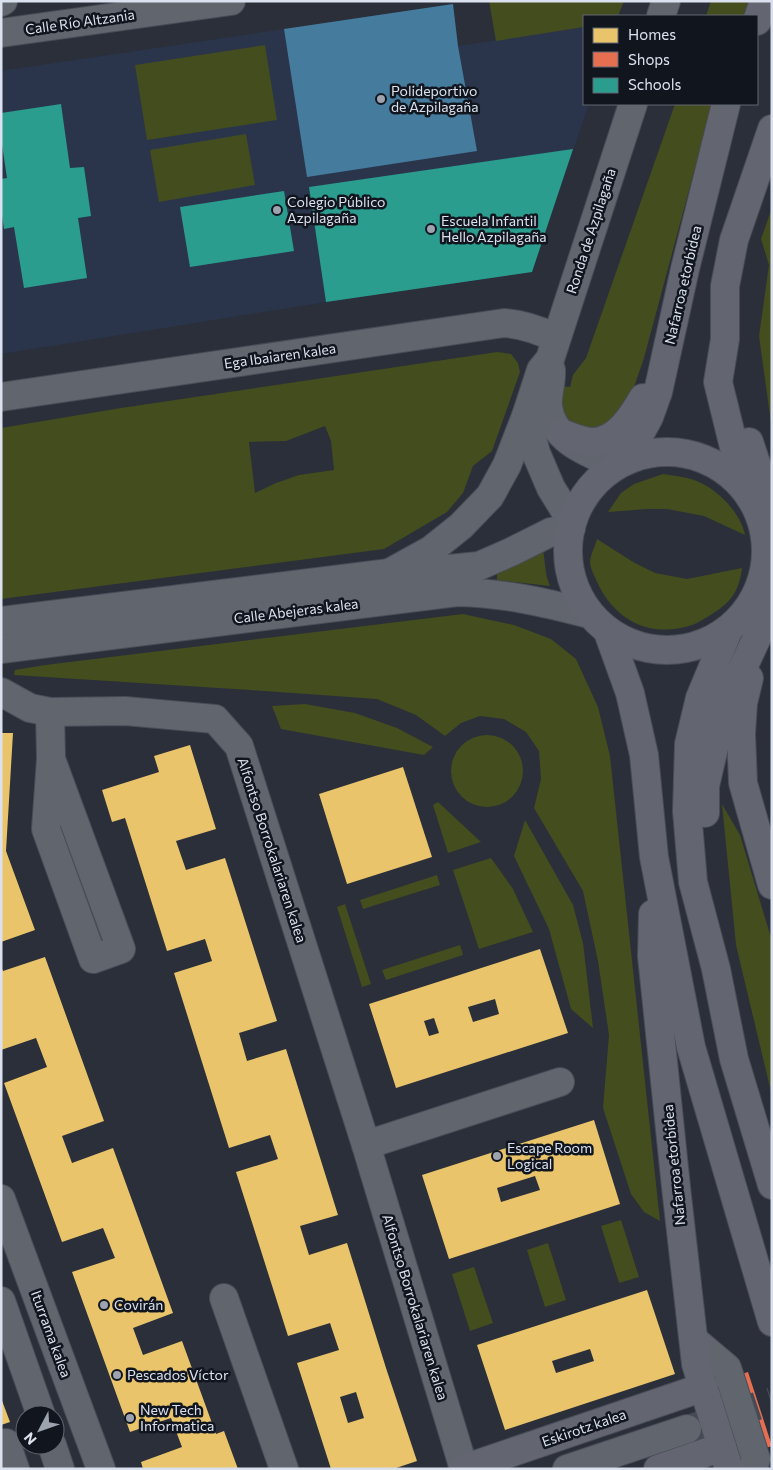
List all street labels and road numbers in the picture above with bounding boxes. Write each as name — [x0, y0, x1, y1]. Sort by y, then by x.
street label: Calle Río Altzania — [24, 5, 136, 38]
street label: Ronda de Azpilagaña — [562, 166, 619, 296]
street label: Nafarroa etorbidea — [661, 224, 704, 346]
street label: Ega Ibaiaren kalea — [223, 339, 337, 372]
street label: Calle Abejeras kalea — [233, 594, 359, 627]
street label: Alfontso Borrokalariaren kalea — [234, 755, 310, 945]
street label: Nafarroa etorbidea — [659, 1104, 688, 1226]
street label: Alfontso Borrokalariaren kalea — [379, 1212, 452, 1402]
street label: Iturrama kalea — [28, 1288, 75, 1380]
street label: Eskirotz kalea — [539, 1405, 628, 1450]

